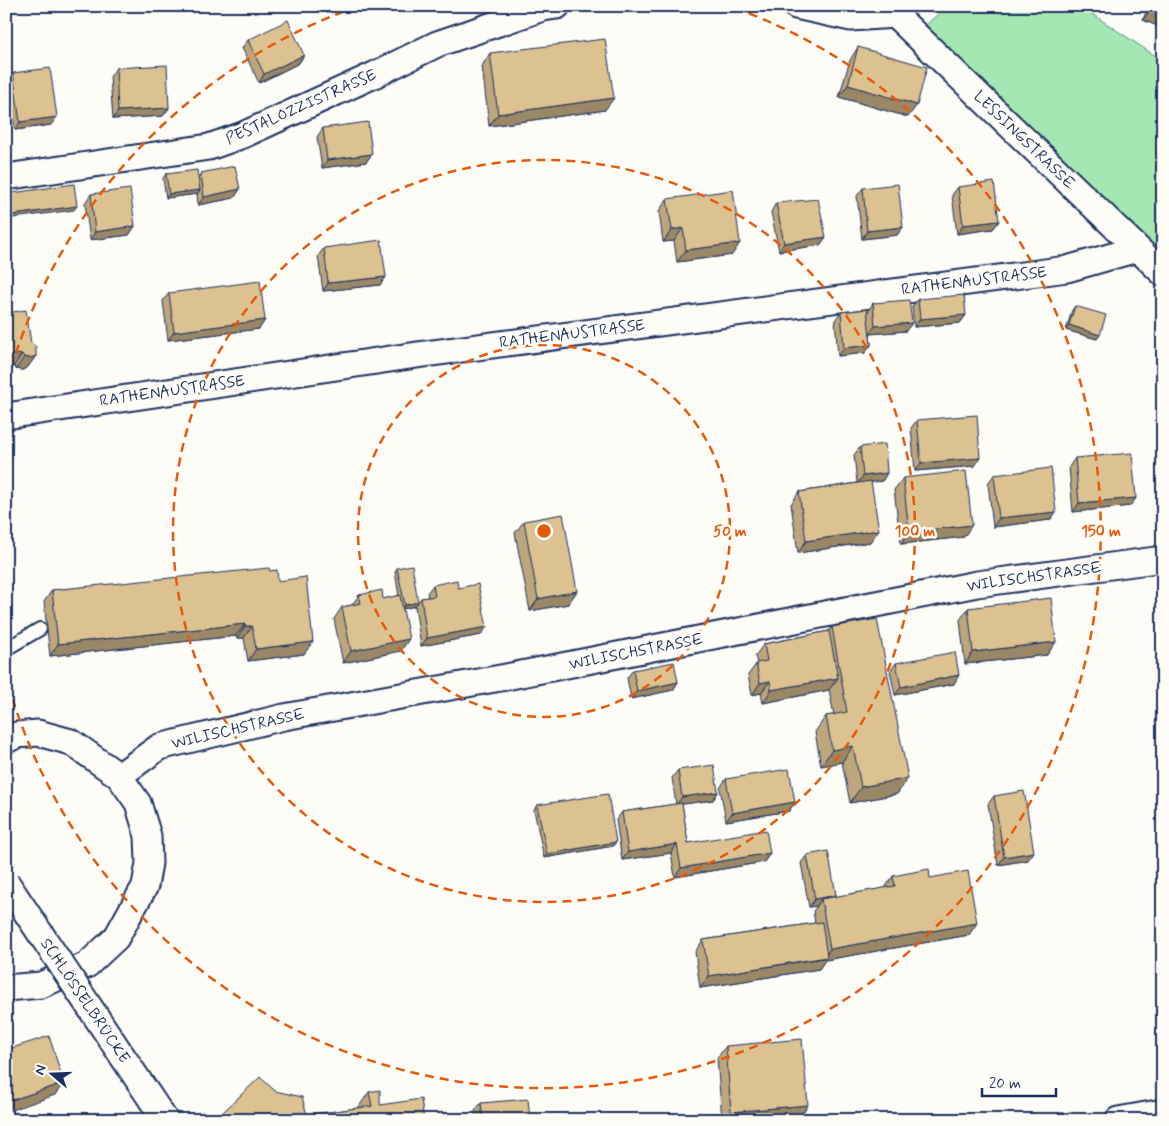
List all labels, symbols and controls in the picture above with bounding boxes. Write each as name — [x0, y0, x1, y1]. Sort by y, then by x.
street label: PESTALOZZISTRASSE — [222, 64, 380, 150]
street label: LESSINGSTRASSE — [969, 86, 1079, 194]
street label: RATHENAUSTRASSE — [900, 262, 1048, 300]
street label: RATHENAUSTRASSE — [498, 315, 646, 353]
street label: RATHENAUSTRASSE — [98, 370, 246, 412]
centre of rings — [535, 522, 553, 540]
text: 50 m — [713, 522, 747, 542]
text: 100 m — [895, 522, 935, 542]
text: 150 m — [1081, 522, 1121, 542]
street label: WILISCHSTRASSE — [965, 557, 1103, 597]
street label: WILISCHSTRASSE — [567, 629, 705, 675]
street label: WILISCHSTRASSE — [169, 703, 307, 755]
street label: SCHLÖSSELBRÜCKE — [35, 934, 135, 1068]
north arrow — [28, 1048, 78, 1098]
text: N — [31, 1063, 51, 1077]
scale bar — [982, 1066, 1055, 1098]
text: 20 m — [989, 1074, 1021, 1094]

